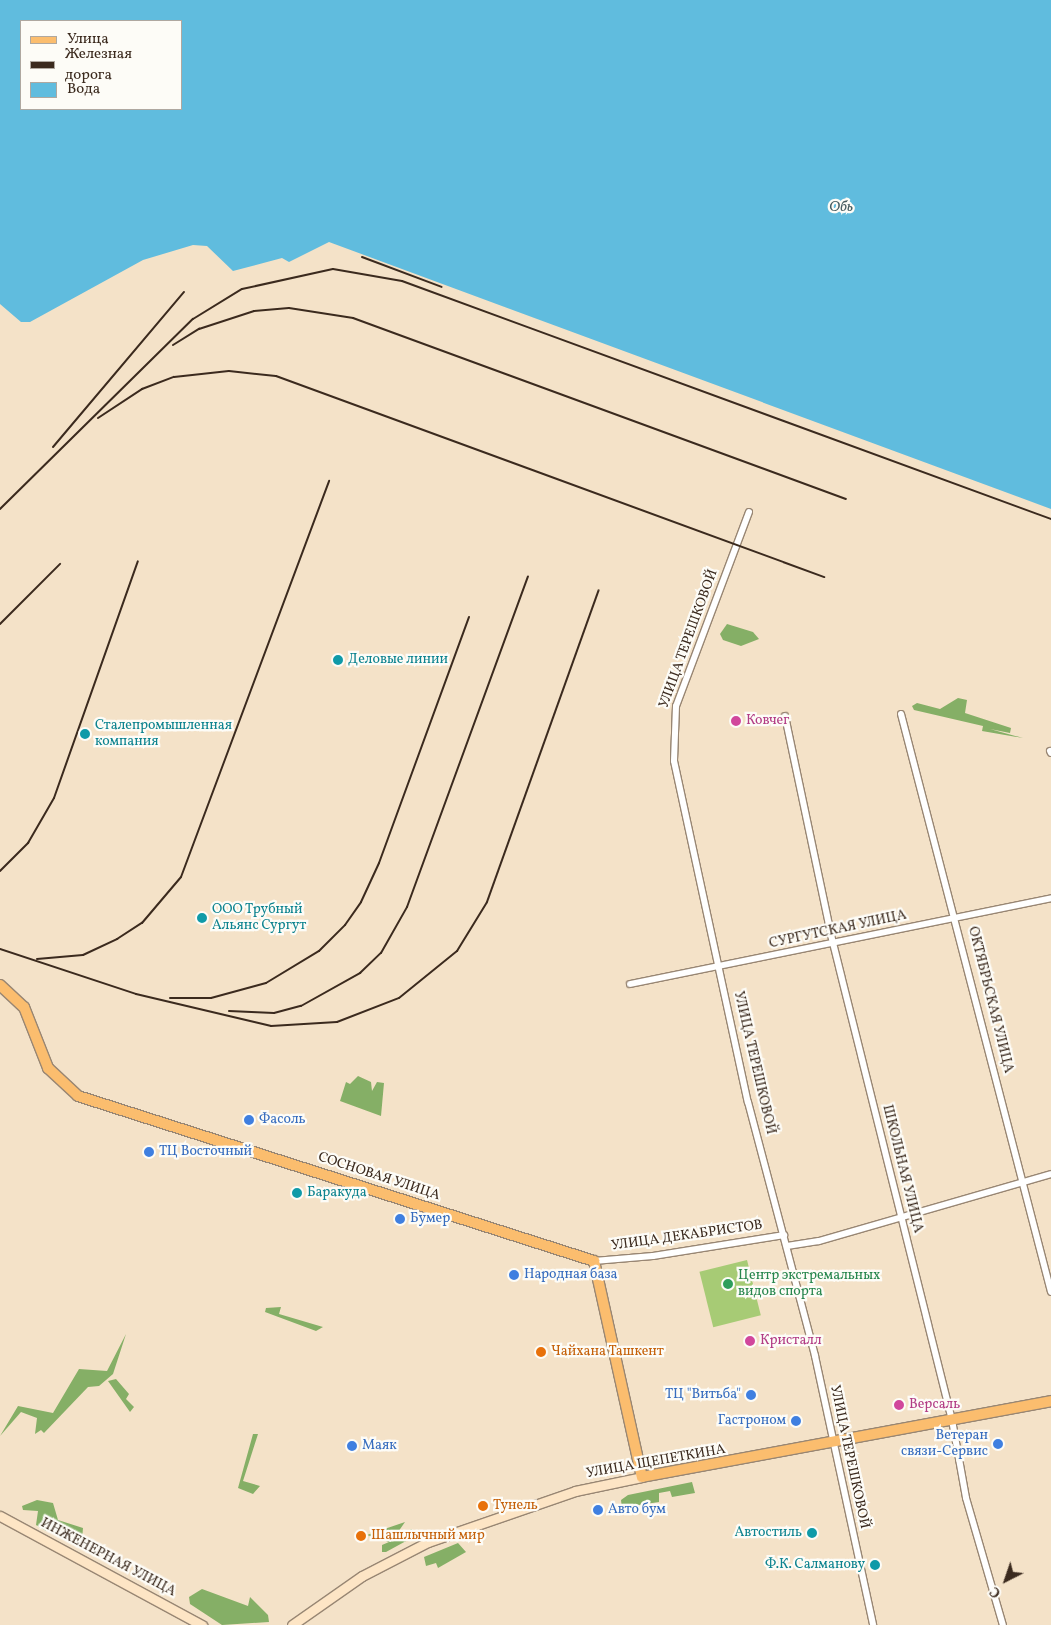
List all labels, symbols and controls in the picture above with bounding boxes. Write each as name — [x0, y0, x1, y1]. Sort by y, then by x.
legend — [20, 20, 182, 110]
text: Улица — [67, 29, 109, 50]
text: Железная дорога — [65, 44, 132, 86]
text: Вода — [67, 79, 100, 100]
water label: Обь — [829, 199, 853, 217]
street label: УЛИЦА ТЕРЕШКОВОЙ — [656, 567, 722, 711]
place label: Деловые линии — [348, 652, 448, 668]
marker: Деловые линии — [332, 654, 344, 666]
place label: Ковчег — [746, 713, 789, 729]
marker: Ковчег — [730, 715, 742, 727]
place label: Сталепромышленная компания — [95, 718, 232, 750]
marker: Сталепромышленная компания — [79, 728, 91, 740]
place label: ООО Трубный Альянс Сургут — [212, 902, 306, 934]
street label: СУРГУТСКАЯ УЛИЦА — [768, 907, 908, 953]
marker: ООО Трубный Альянс Сургут — [196, 912, 208, 924]
street label: ОКТЯБРЬСКАЯ УЛИЦА — [964, 925, 1016, 1075]
street label: УЛИЦА ТЕРЕШКОВОЙ — [729, 990, 779, 1136]
street label: ШКОЛЬНАЯ УЛИЦА — [878, 1103, 926, 1235]
place label: Фасоль — [259, 1112, 306, 1128]
marker: Фасоль — [243, 1114, 255, 1126]
place label: ТЦ Восточный — [159, 1144, 252, 1160]
marker: ТЦ Восточный — [143, 1146, 155, 1158]
street label: СОСНОВАЯ УЛИЦА — [316, 1149, 442, 1205]
place label: Баракуда — [307, 1185, 367, 1201]
marker: Баракуда — [291, 1187, 303, 1199]
place label: Бумер — [410, 1211, 450, 1227]
marker: Бумер — [394, 1213, 406, 1225]
street label: УЛИЦА ДЕКАБРИСТОВ — [610, 1217, 764, 1255]
place label: Народная база — [524, 1267, 617, 1283]
place label: Центр экстремальных видов спорта — [738, 1268, 880, 1300]
marker: Народная база — [508, 1269, 520, 1281]
marker: Центр экстремальных видов спорта — [722, 1278, 734, 1290]
place label: Кристалл — [760, 1333, 822, 1349]
marker: Кристалл — [744, 1335, 756, 1347]
place label: Чайхана Ташкент — [551, 1344, 664, 1360]
marker: Чайхана Ташкент — [535, 1346, 547, 1358]
street label: УЛИЦА ТЕРЕШКОВОЙ — [826, 1383, 872, 1531]
place label: ТЦ "Витьба" — [665, 1387, 741, 1403]
marker: ТЦ "Витьба" — [745, 1389, 757, 1401]
place label: Версаль — [909, 1397, 960, 1413]
marker: Версаль — [893, 1399, 905, 1411]
place label: Гастроном — [718, 1413, 786, 1429]
marker: Гастроном — [790, 1415, 802, 1427]
place label: Ветеран связи-Сервис — [901, 1428, 988, 1460]
place label: Маяк — [362, 1438, 397, 1454]
marker: Ветеран связи-Сервис — [992, 1438, 1004, 1450]
marker: Маяк — [346, 1440, 358, 1452]
street label: УЛИЦА ЩЕПЕТКИНА — [585, 1441, 727, 1483]
place label: Тунель — [493, 1498, 538, 1514]
marker: Тунель — [477, 1500, 489, 1512]
place label: Авто бум — [608, 1502, 666, 1518]
marker: Авто бум — [592, 1504, 604, 1516]
street label: ИНЖЕНЕРНАЯ УЛИЦА — [37, 1515, 179, 1601]
place label: Автостиль — [734, 1525, 802, 1541]
marker: Автостиль — [806, 1527, 818, 1539]
place label: Шашлычный мир — [371, 1528, 485, 1544]
marker: Шашлычный мир — [355, 1530, 367, 1542]
north arrow — [981, 1555, 1031, 1605]
place label: Ф.К. Салманову — [765, 1557, 865, 1573]
marker: Ф.К. Салманову — [869, 1559, 881, 1571]
text: С — [986, 1582, 1005, 1602]

